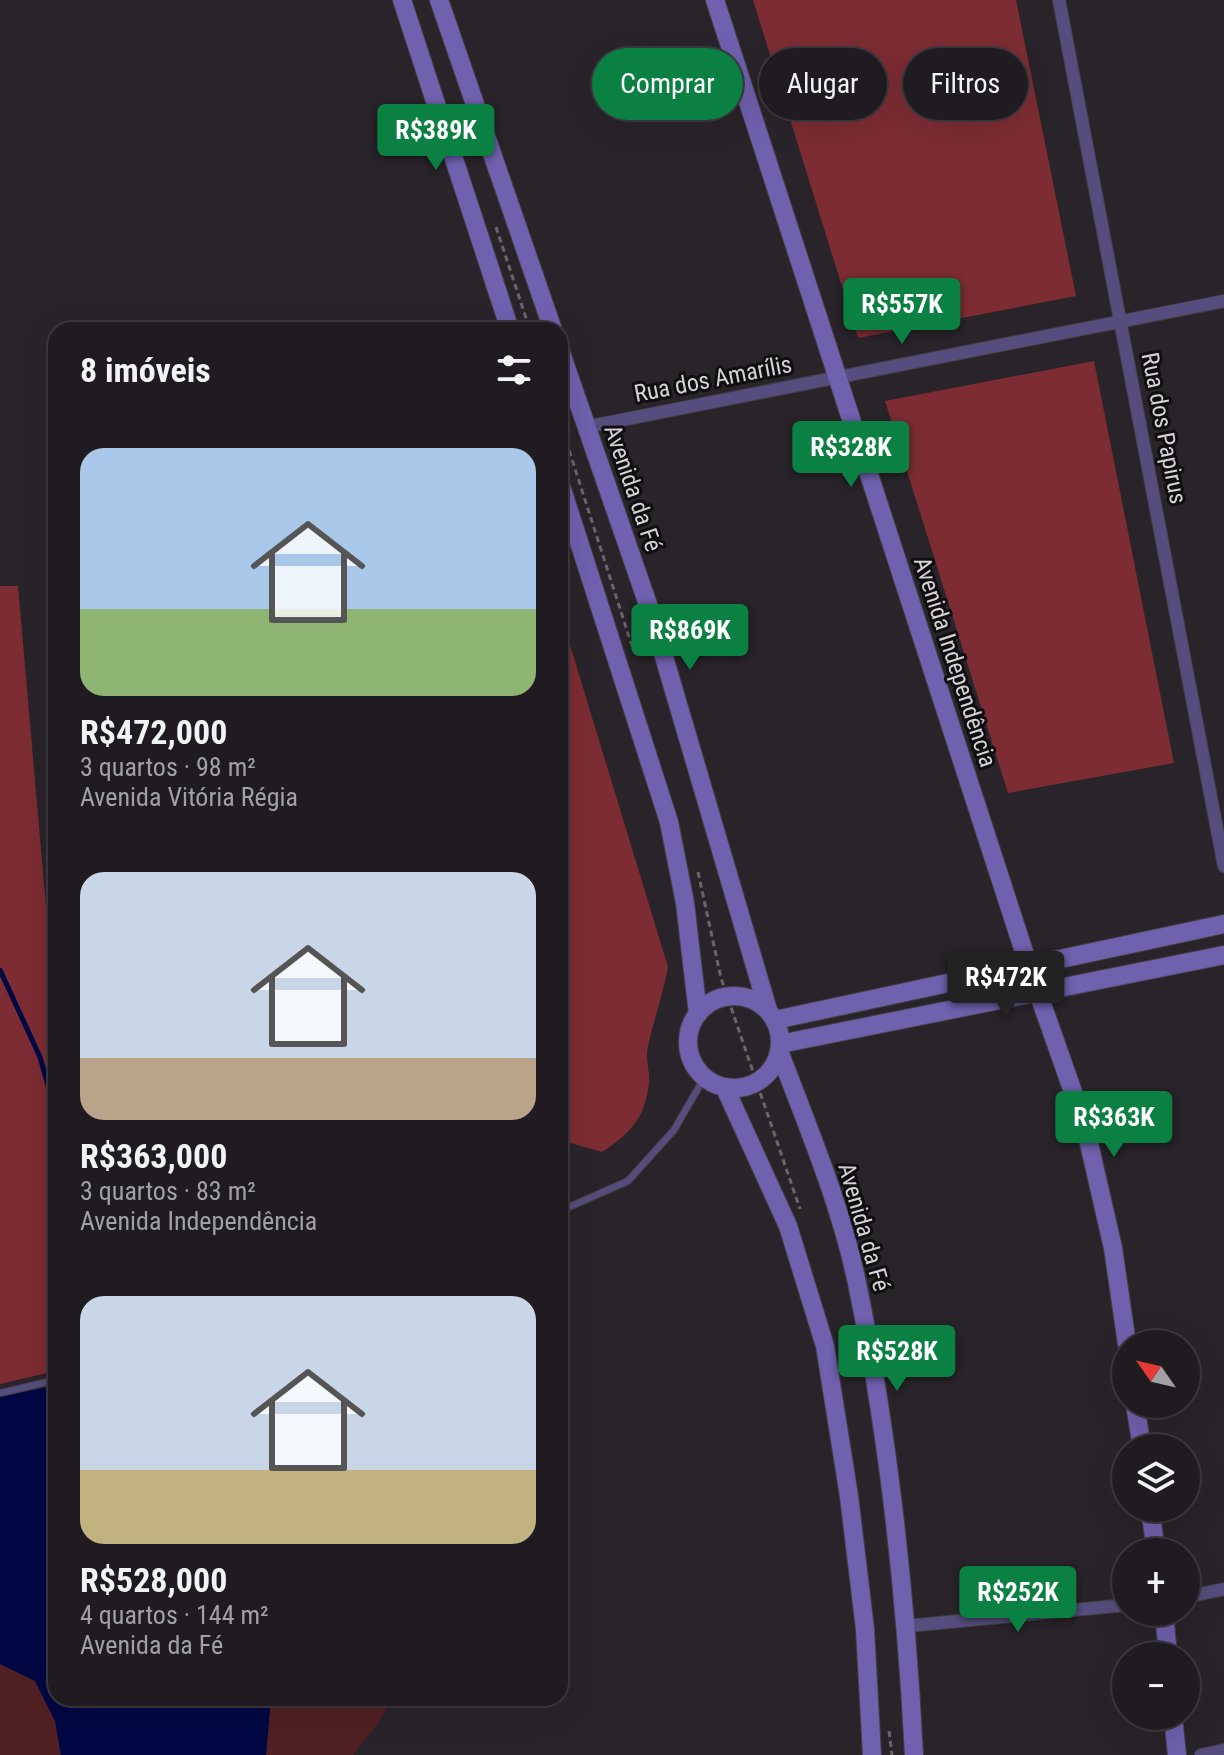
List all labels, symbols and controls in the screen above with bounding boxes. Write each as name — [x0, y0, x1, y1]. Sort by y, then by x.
chip: Comprar — [592, 48, 743, 120]
chip: Alugar — [759, 48, 887, 120]
chip: Filtros — [903, 48, 1028, 120]
pin: R$389K — [371, 104, 501, 172]
text: R$389K — [395, 115, 477, 145]
pin: R$557K — [837, 278, 967, 346]
text: R$557K — [861, 289, 943, 319]
icon: filters — [492, 348, 536, 392]
text: 8 imóveis — [80, 350, 211, 390]
street label: Rua dos Amarílis — [632, 350, 794, 408]
street label: Rua dos Papirus — [1136, 350, 1192, 506]
street label: Avenida da Fé — [598, 421, 668, 555]
pin: R$328K — [786, 421, 916, 489]
text: R$328K — [810, 432, 892, 462]
icon: home — [236, 500, 380, 644]
street label: Avenida Independência — [908, 554, 1002, 770]
pin: R$869K — [625, 604, 755, 672]
text: R$869K — [649, 615, 731, 645]
text: R$472,000 — [80, 712, 227, 752]
text: 3 quartos · 98 m² — [80, 752, 256, 782]
text: Avenida Vitória Régia — [80, 782, 298, 812]
icon: home — [236, 924, 380, 1068]
pin: R$472K — [941, 951, 1071, 1019]
text: R$472K — [965, 962, 1047, 992]
pin: R$363K — [1049, 1091, 1179, 1159]
text: R$363K — [1073, 1102, 1155, 1132]
text: R$363,000 — [80, 1136, 227, 1176]
street label: Avenida da Fé — [832, 1160, 896, 1294]
text: 3 quartos · 83 m² — [80, 1176, 256, 1206]
text: Avenida Independência — [80, 1206, 317, 1236]
pin: R$528K — [832, 1325, 962, 1393]
north arrow — [1112, 1330, 1200, 1418]
map controls — [1112, 1330, 1200, 1730]
text: R$528K — [856, 1336, 938, 1366]
icon: home — [236, 1348, 380, 1492]
button: layers — [1112, 1434, 1200, 1522]
button: + — [1112, 1538, 1200, 1626]
text: R$528,000 — [80, 1560, 227, 1600]
pin: R$252K — [953, 1566, 1083, 1634]
text: R$252K — [977, 1577, 1059, 1607]
text: 4 quartos · 144 m² — [80, 1600, 269, 1630]
text: Avenida da Fé — [80, 1630, 223, 1660]
button: − — [1112, 1642, 1200, 1730]

